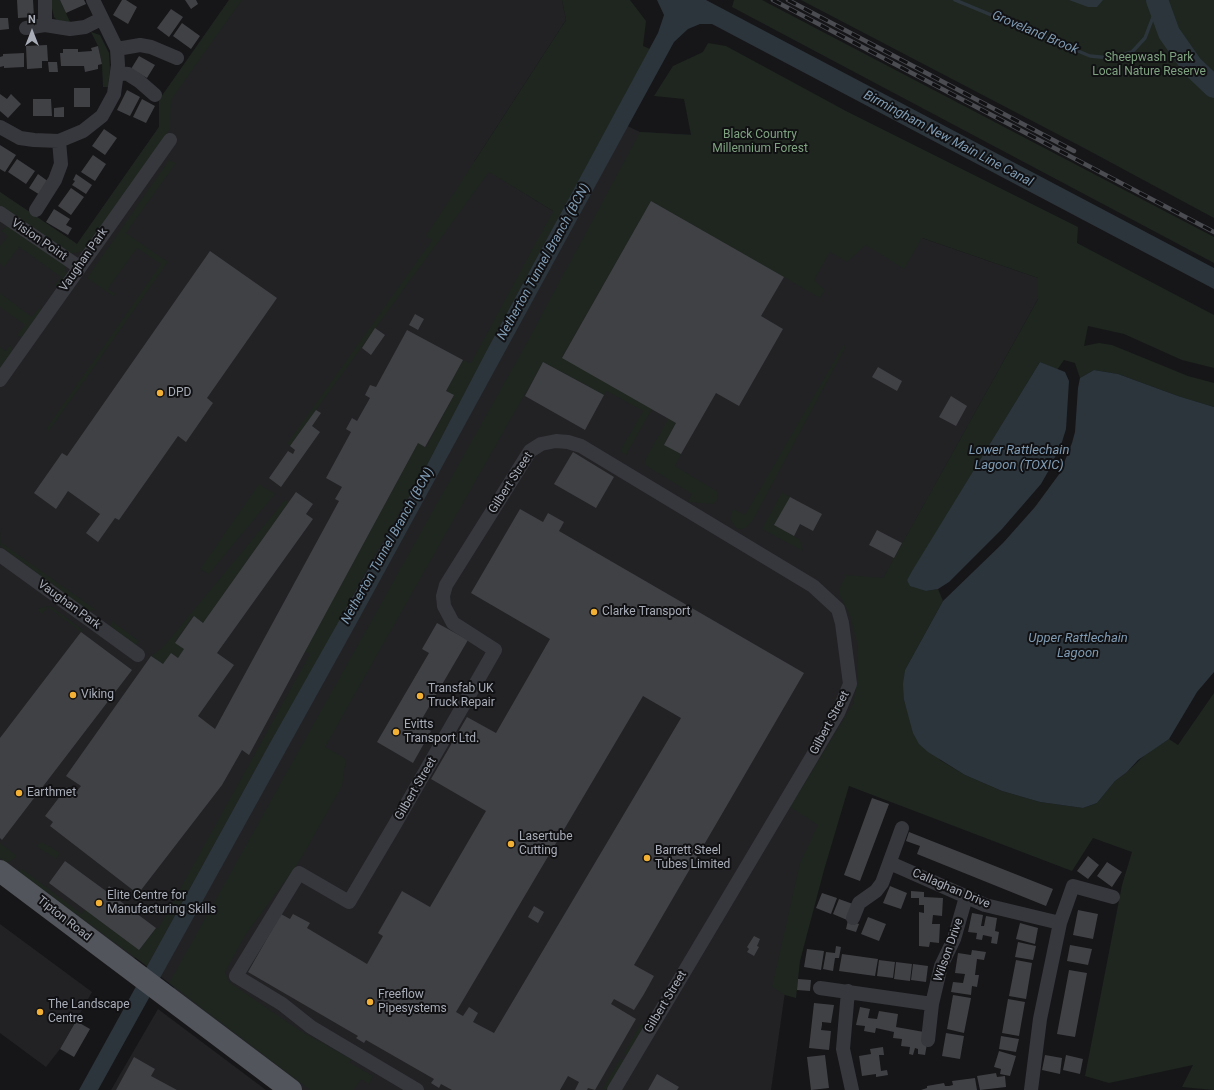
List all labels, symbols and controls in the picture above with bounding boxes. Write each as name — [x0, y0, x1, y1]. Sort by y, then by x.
water label: Groveland Brook — [989, 8, 1081, 58]
north arrow — [12, 12, 52, 52]
text: N — [28, 13, 36, 26]
park label: Sheepwash Park Local Nature Reserve — [1092, 51, 1206, 79]
water label: Birmingham New Main Line Canal — [861, 88, 1035, 190]
park label: Black Country Millennium Forest — [712, 128, 808, 156]
water label: Netherton Tunnel Branch (BCN) — [494, 181, 594, 343]
street label: Vision Point — [8, 216, 70, 264]
street label: Vaughan Park — [57, 225, 111, 295]
place label: DPD — [168, 386, 191, 400]
marker: DPD — [155, 388, 165, 398]
water label: Lower Rattlechain Lagoon (TOXIC) — [969, 443, 1069, 474]
street label: Gilbert Street — [486, 450, 536, 516]
water label: Netherton Tunnel Branch (BCN) — [338, 465, 438, 627]
street label: Vaughan Park — [35, 577, 103, 633]
place label: Clarke Transport — [602, 605, 690, 619]
marker: Clarke Transport — [589, 607, 599, 617]
water label: Upper Rattlechain Lagoon — [1028, 631, 1128, 662]
place label: Transfab UK Truck Repair — [428, 682, 495, 710]
place label: Viking — [81, 688, 114, 702]
street label: Gilbert Street — [807, 689, 853, 757]
marker: Viking — [68, 690, 78, 700]
marker: Transfab UK Truck Repair — [415, 691, 425, 701]
place label: Evitts Transport Ltd. — [404, 718, 479, 746]
marker: Evitts Transport Ltd. — [391, 727, 401, 737]
street label: Gilbert Street — [392, 755, 440, 823]
place label: Earthmet — [27, 786, 76, 800]
marker: Earthmet — [14, 788, 24, 798]
place label: Lasertube Cutting — [519, 830, 573, 858]
marker: Lasertube Cutting — [506, 839, 516, 849]
place label: Barrett Steel Tubes Limited — [655, 844, 730, 872]
marker: Barrett Steel Tubes Limited — [642, 853, 652, 863]
street label: Callaghan Drive — [910, 866, 992, 912]
place label: Elite Centre for Manufacturing Skills — [107, 889, 216, 917]
street label: Tipton Road — [34, 893, 94, 945]
marker: Elite Centre for Manufacturing Skills — [94, 898, 104, 908]
street label: Wilson Drive — [931, 916, 967, 984]
street label: Gilbert Street — [642, 968, 690, 1036]
place label: Freeflow Pipesystems — [378, 988, 447, 1016]
marker: Freeflow Pipesystems — [365, 997, 375, 1007]
place label: The Landscape Centre — [48, 998, 130, 1026]
marker: The Landscape Centre — [35, 1007, 45, 1017]

